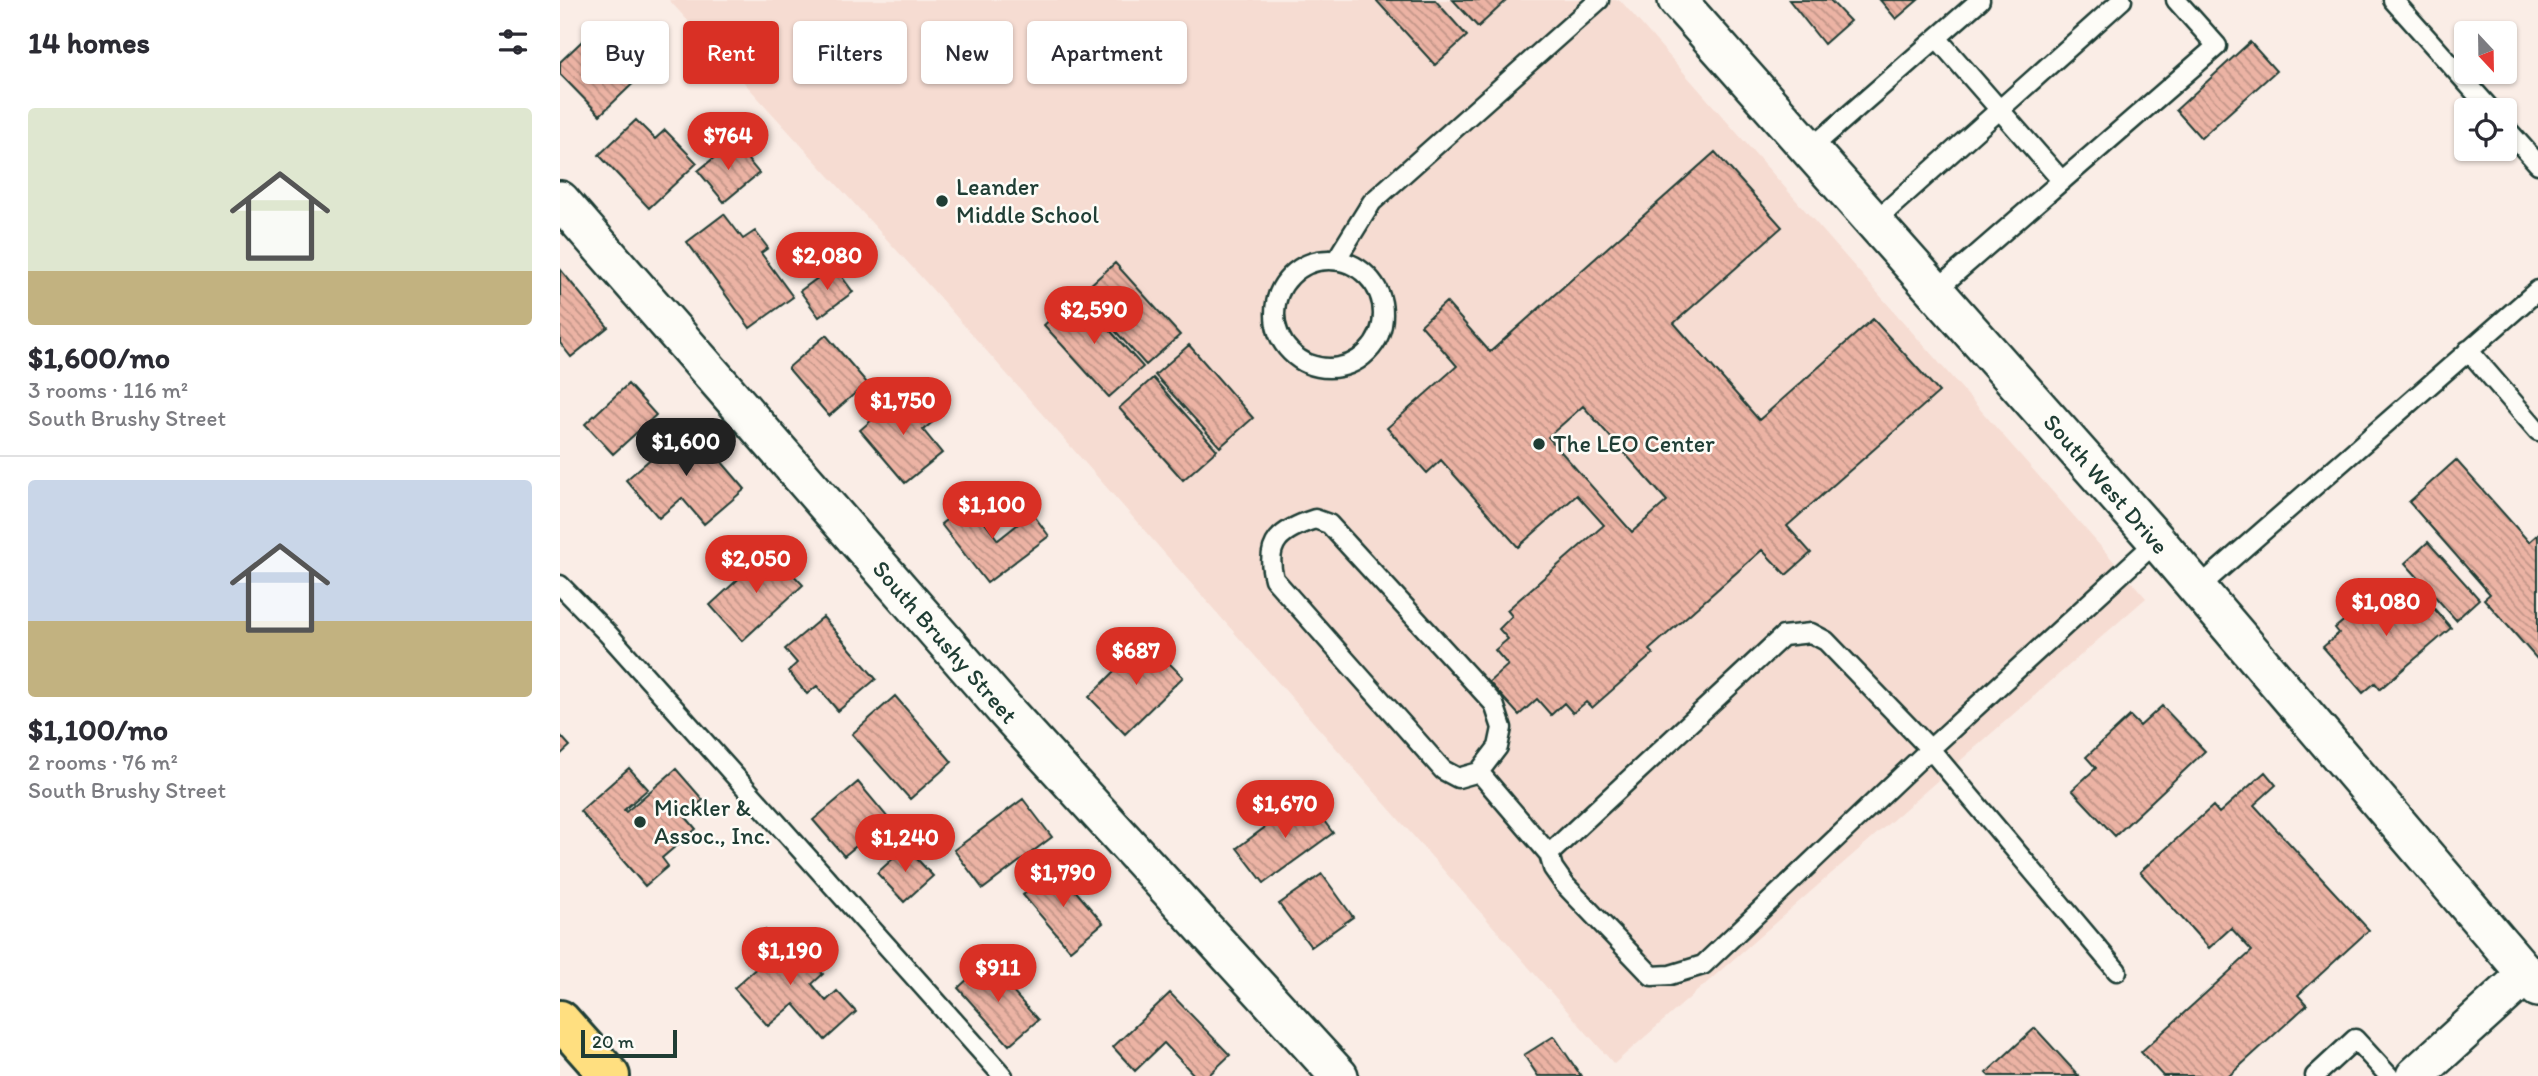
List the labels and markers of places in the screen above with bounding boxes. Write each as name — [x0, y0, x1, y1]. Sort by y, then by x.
pin: $764 — [687, 113, 769, 172]
place label: Leander Middle School — [956, 172, 1099, 229]
marker: Leander Middle School — [934, 193, 950, 209]
pin: $2,080 — [770, 232, 884, 292]
pin: $2,590 — [1037, 286, 1151, 346]
pin: $1,750 — [846, 378, 960, 437]
pin: $1,600 — [629, 419, 743, 478]
place label: The LEO Center — [1553, 429, 1715, 458]
marker: The LEO Center — [1531, 436, 1547, 452]
pin: $1,100 — [935, 482, 1049, 541]
pin: $2,050 — [699, 536, 813, 595]
pin: $1,080 — [2329, 578, 2443, 638]
pin: $687 — [1095, 628, 1177, 687]
pin: $1,670 — [1228, 780, 1342, 840]
place label: Mickler & Assoc., Inc. — [654, 793, 771, 850]
marker: Mickler & Assoc., Inc. — [632, 814, 648, 830]
pin: $1,240 — [848, 814, 962, 874]
pin: $1,790 — [1006, 850, 1120, 909]
pin: $1,190 — [733, 928, 847, 987]
pin: $911 — [957, 944, 1039, 1004]

